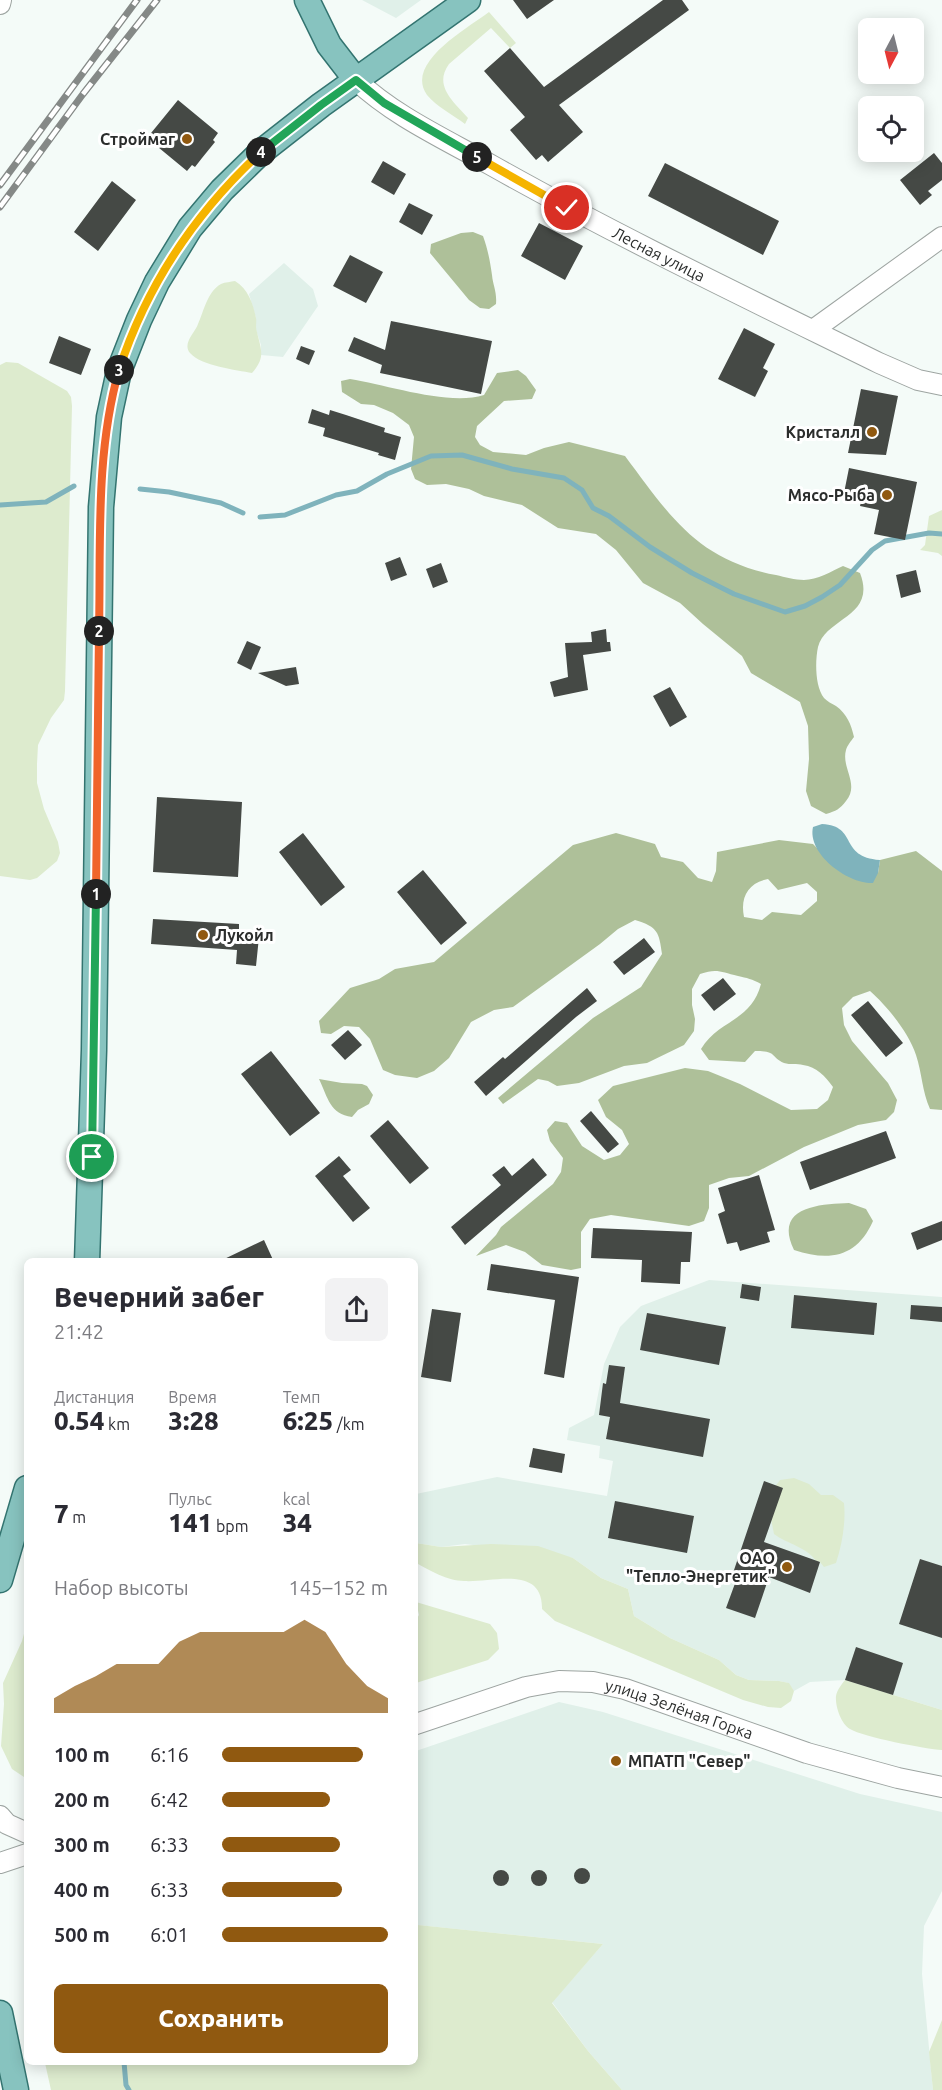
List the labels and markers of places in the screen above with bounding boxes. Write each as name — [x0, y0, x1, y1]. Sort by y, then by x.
place label: Строймаг — [100, 130, 175, 148]
marker: Строймаг — [180, 132, 194, 146]
pin: 4 — [246, 137, 276, 167]
pin: 5 — [462, 142, 492, 172]
pin — [541, 182, 592, 233]
pin: 3 — [104, 355, 134, 385]
place label: Кристалл — [786, 423, 860, 441]
marker: Кристалл — [865, 425, 879, 439]
place label: Мясо-Рыба — [788, 486, 875, 504]
marker: Мясо-Рыба — [880, 488, 894, 502]
pin: 2 — [84, 616, 114, 646]
pin: 1 — [81, 879, 111, 909]
place label: Лукойл — [215, 926, 274, 944]
marker: Лукойл — [196, 928, 210, 942]
pin — [66, 1131, 117, 1182]
place label: ОАО "Тепло-Энергетик" — [626, 1549, 775, 1585]
marker: ОАО "Тепло-Энергетик" — [780, 1560, 794, 1574]
place label: МПАТП "Север" — [628, 1752, 750, 1770]
marker: МПАТП "Север" — [609, 1754, 623, 1768]

